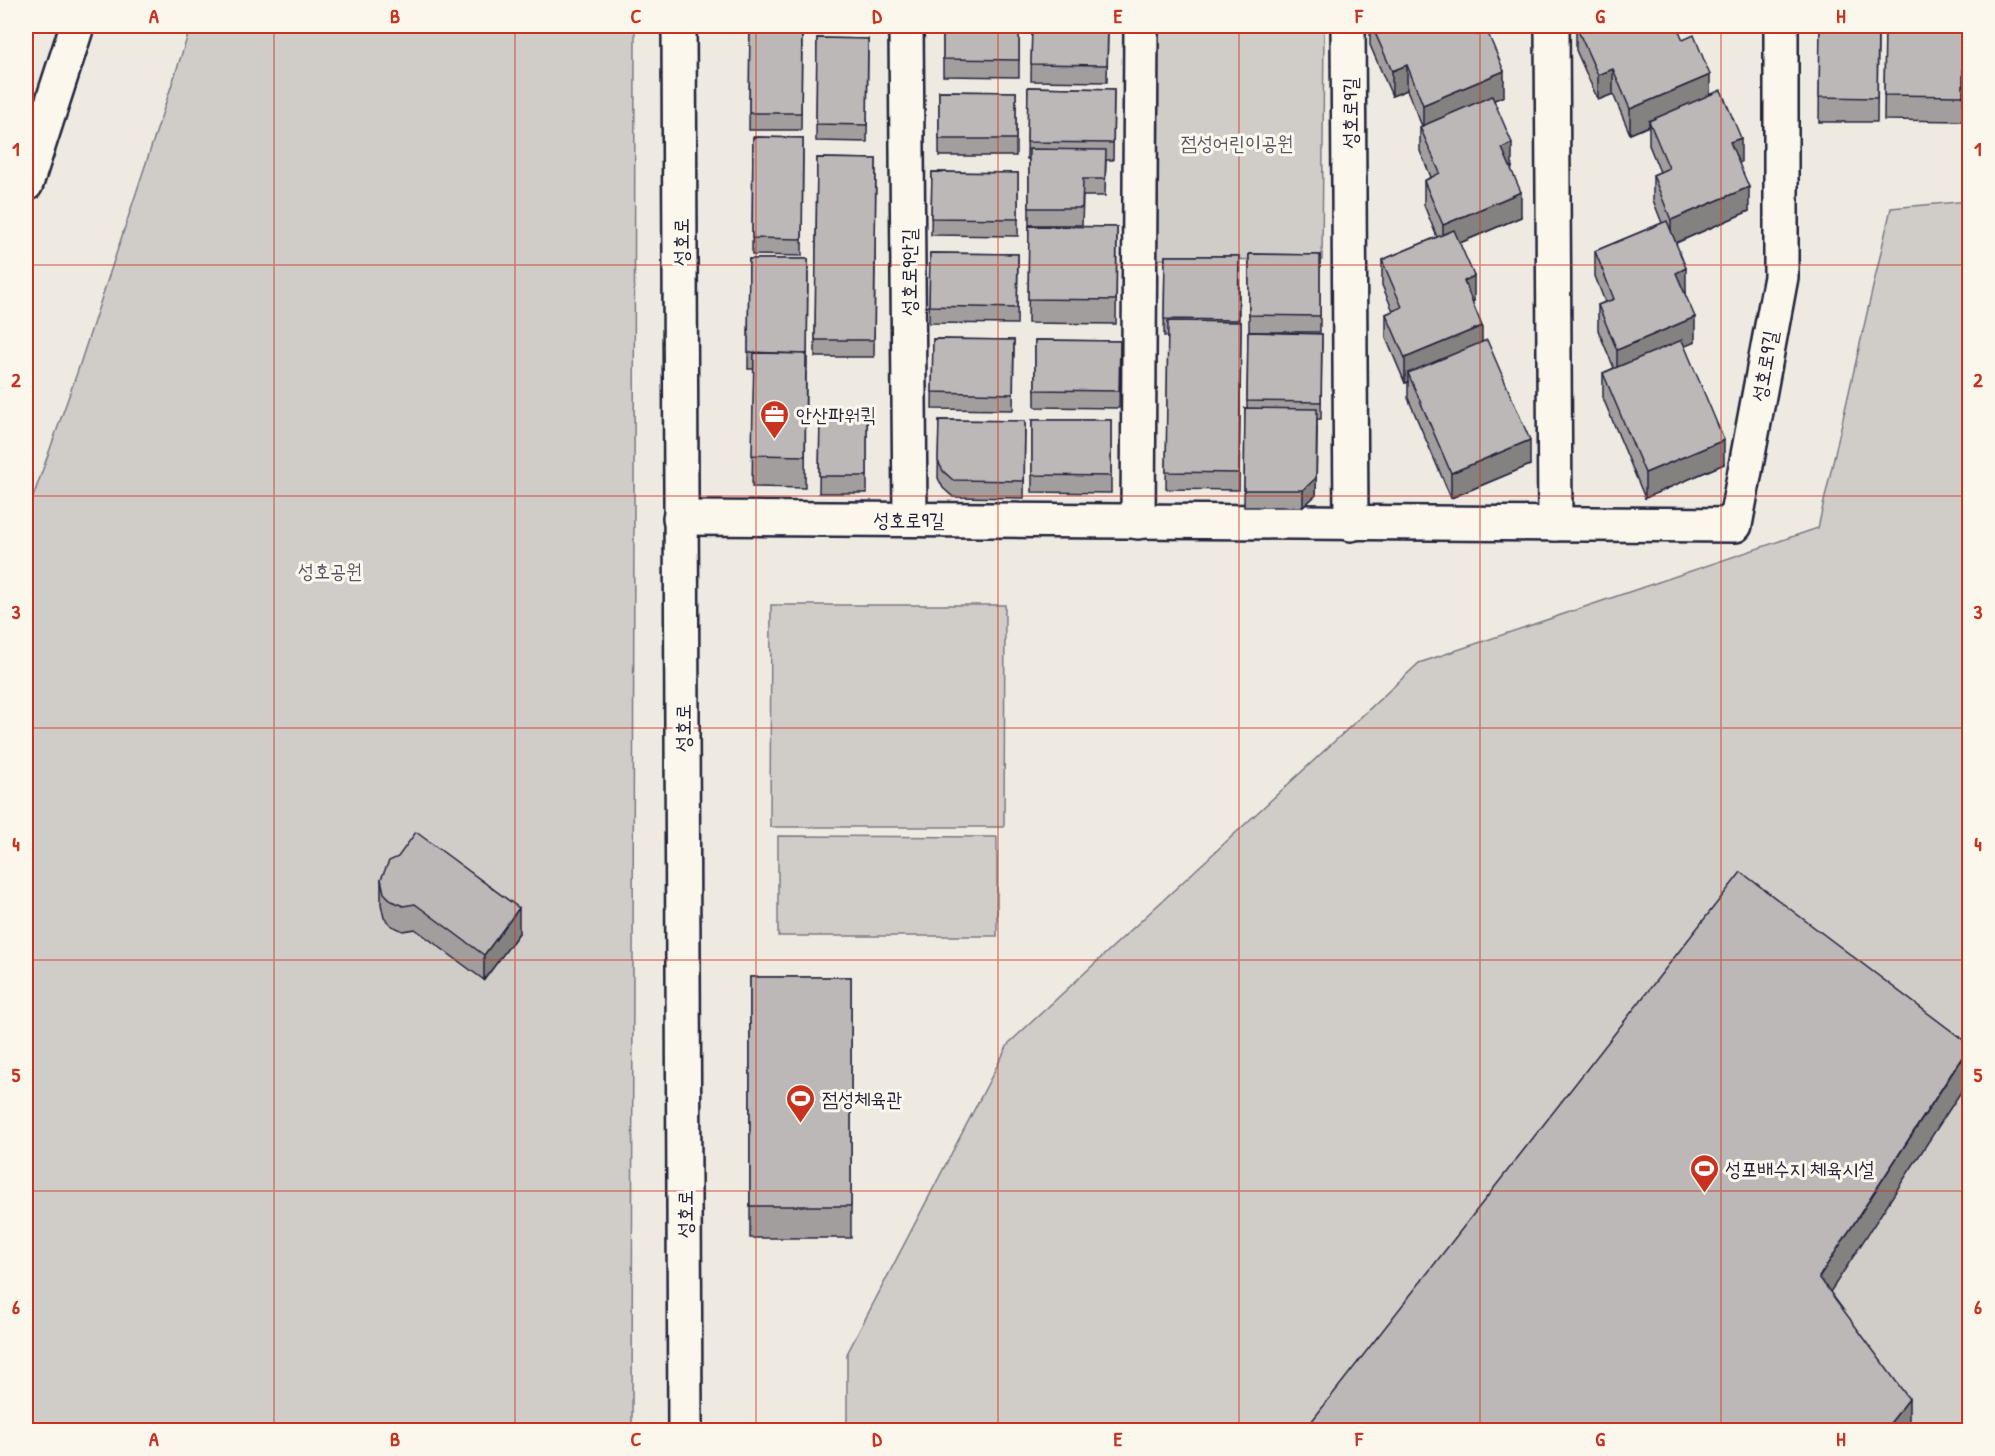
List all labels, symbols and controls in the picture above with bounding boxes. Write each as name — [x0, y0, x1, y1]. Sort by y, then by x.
text: A — [149, 2, 159, 29]
text: B — [390, 2, 400, 29]
text: C — [631, 2, 642, 29]
text: D — [872, 2, 882, 29]
text: E — [1114, 2, 1123, 29]
text: F — [1354, 2, 1364, 29]
text: G — [1595, 2, 1605, 29]
text: H — [1836, 2, 1846, 29]
street label: 성호로9길 — [1336, 77, 1363, 149]
park label: 점성어린이공원 — [1181, 129, 1293, 156]
text: 1 — [12, 135, 20, 162]
text: 1 — [1974, 135, 1982, 162]
street label: 성호로 — [667, 218, 694, 266]
street label: 성호로9안길 — [895, 228, 922, 316]
street label: 성호로9길 — [1744, 328, 1784, 404]
text: 2 — [11, 366, 21, 393]
text: 2 — [1973, 366, 1983, 393]
office icon: 안산파워퀵 — [759, 398, 791, 440]
place label: 안산파워퀵 — [796, 401, 876, 428]
street label: 성호로9길 — [873, 506, 945, 533]
park label: 성호공원 — [298, 557, 362, 584]
text: 3 — [12, 598, 21, 625]
text: 3 — [1974, 598, 1983, 625]
street label: 성호로 — [669, 704, 696, 752]
text: 4 — [12, 830, 20, 857]
text: 4 — [1974, 830, 1982, 857]
text: 5 — [12, 1061, 21, 1088]
text: 5 — [1974, 1061, 1983, 1088]
sports icon: 점성체육관 — [785, 1082, 817, 1124]
place label: 점성체육관 — [822, 1085, 902, 1112]
sports icon: 성포배수지 체육시설 — [1688, 1152, 1720, 1194]
place label: 성포배수지 체육시설 — [1725, 1155, 1874, 1182]
street label: 성호로 — [671, 1190, 698, 1238]
text: 6 — [12, 1293, 20, 1320]
text: 6 — [1974, 1293, 1982, 1320]
text: A — [149, 1425, 159, 1452]
text: B — [390, 1425, 400, 1452]
text: C — [631, 1425, 642, 1452]
text: D — [872, 1425, 882, 1452]
text: E — [1114, 1425, 1123, 1452]
text: F — [1354, 1425, 1364, 1452]
text: G — [1595, 1425, 1605, 1452]
text: H — [1836, 1425, 1846, 1452]

